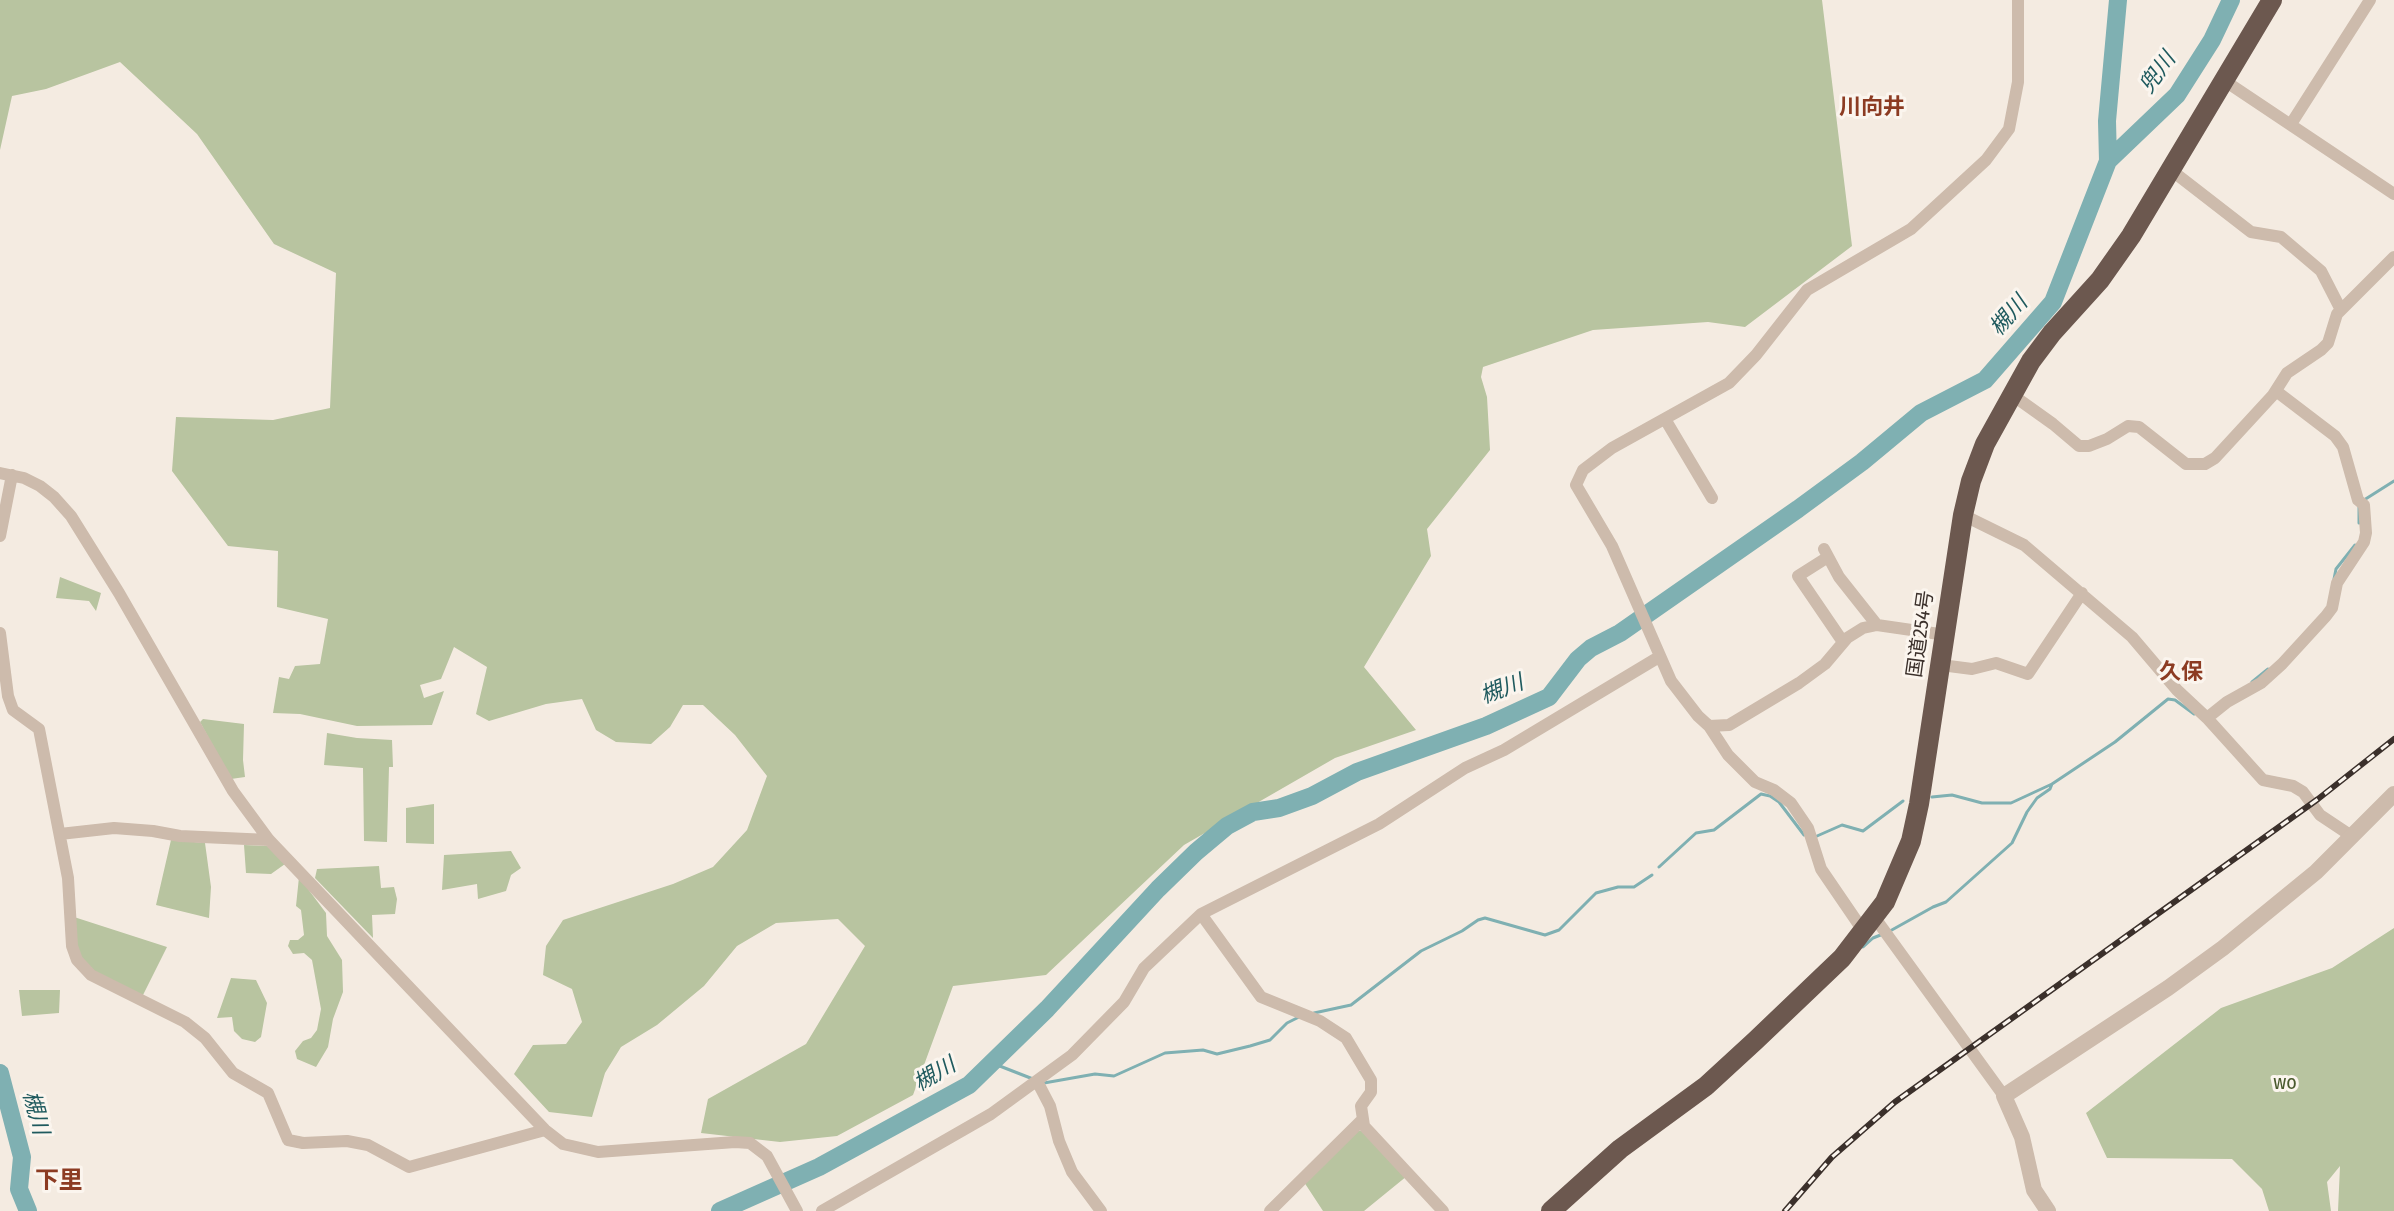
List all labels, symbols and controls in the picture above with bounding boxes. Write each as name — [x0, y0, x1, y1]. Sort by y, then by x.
water label: 兜川 — [2134, 47, 2182, 99]
district label: 川向井 — [1839, 95, 1905, 121]
water label: 槻川 — [1985, 291, 2033, 341]
street label: 国道254号 — [1903, 589, 1939, 679]
district label: 久保 — [2159, 660, 2203, 686]
water label: 槻川 — [1477, 670, 1527, 710]
water label: 槻川 — [909, 1052, 961, 1098]
park label: wo — [2273, 1071, 2297, 1095]
water label: 槻川 — [17, 1088, 53, 1138]
district label: 下里 — [35, 1167, 83, 1195]

